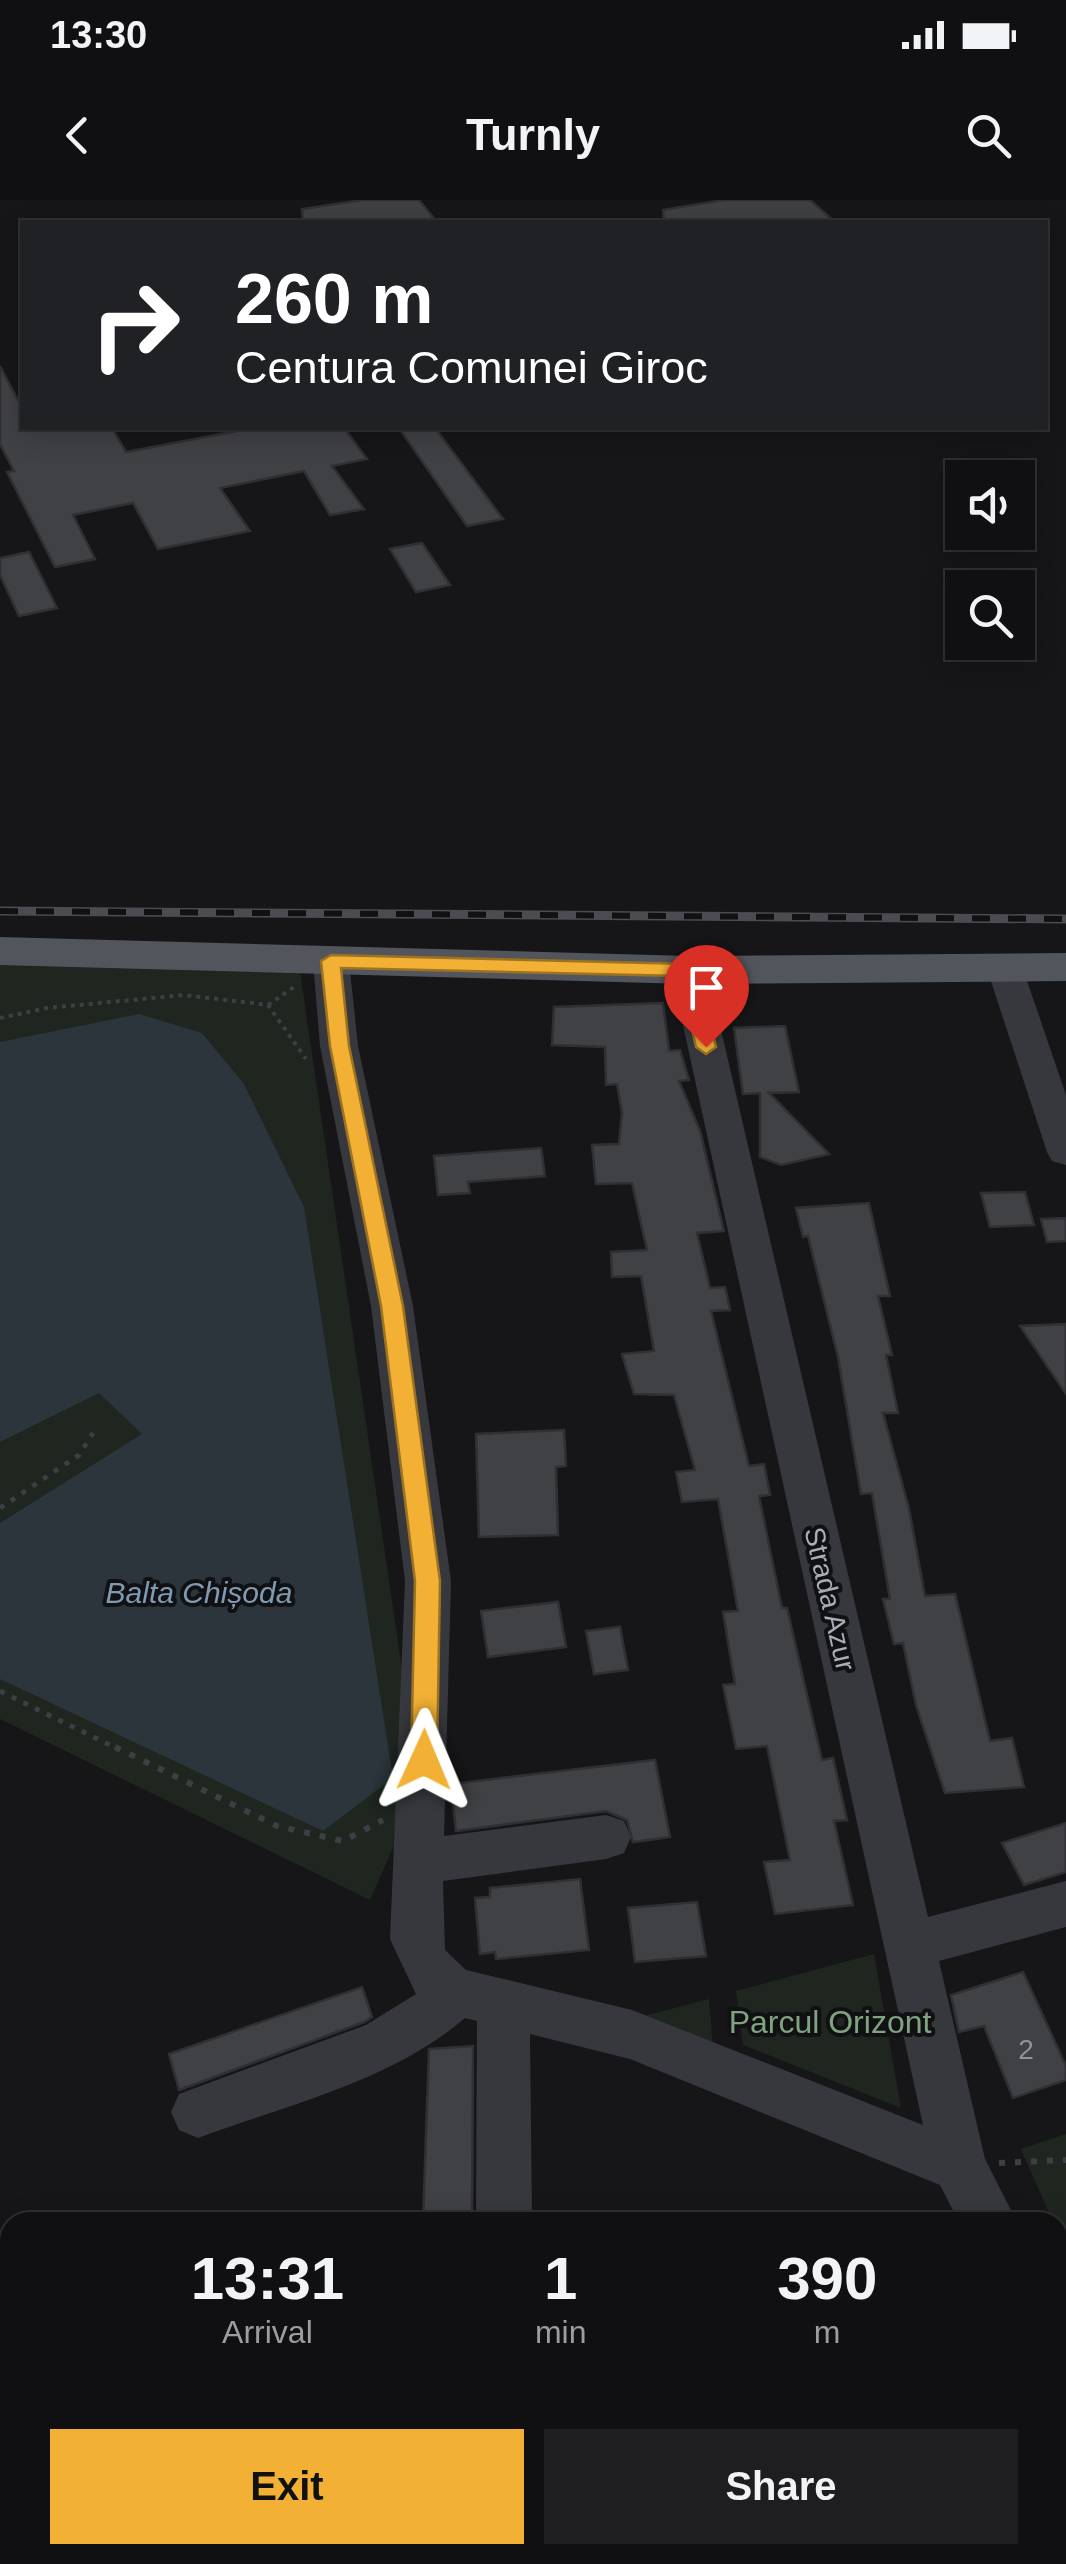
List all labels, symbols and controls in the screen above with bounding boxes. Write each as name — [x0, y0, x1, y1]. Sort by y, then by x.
text: 13:30 — [50, 14, 147, 56]
icon: back — [50, 108, 105, 163]
icon: search — [961, 108, 1016, 163]
text: Turnly — [466, 109, 600, 160]
icon: right — [70, 260, 200, 390]
text: 260 m — [235, 260, 433, 338]
text: Centura Comunei Giroc — [235, 342, 708, 393]
map controls — [945, 460, 1035, 660]
button: sound — [945, 460, 1035, 550]
button: search — [945, 570, 1035, 660]
pin — [664, 945, 749, 1048]
icon: arrive — [679, 960, 734, 1015]
street label: Strada Azur — [798, 1524, 862, 1674]
water label: Balta Chișoda — [106, 1576, 292, 1609]
position arrow — [372, 1708, 476, 1812]
park label: Parcul Orizont — [729, 2004, 931, 2040]
house number: 2 — [1018, 2034, 1034, 2065]
text: 13:31 — [191, 2245, 344, 2312]
text: 1 — [544, 2245, 577, 2312]
text: 390 — [777, 2245, 877, 2312]
text: Arrival — [222, 2314, 313, 2350]
text: min — [535, 2314, 586, 2350]
text: m — [814, 2314, 841, 2350]
button: Exit — [50, 2429, 524, 2544]
button: Share — [544, 2429, 1018, 2544]

